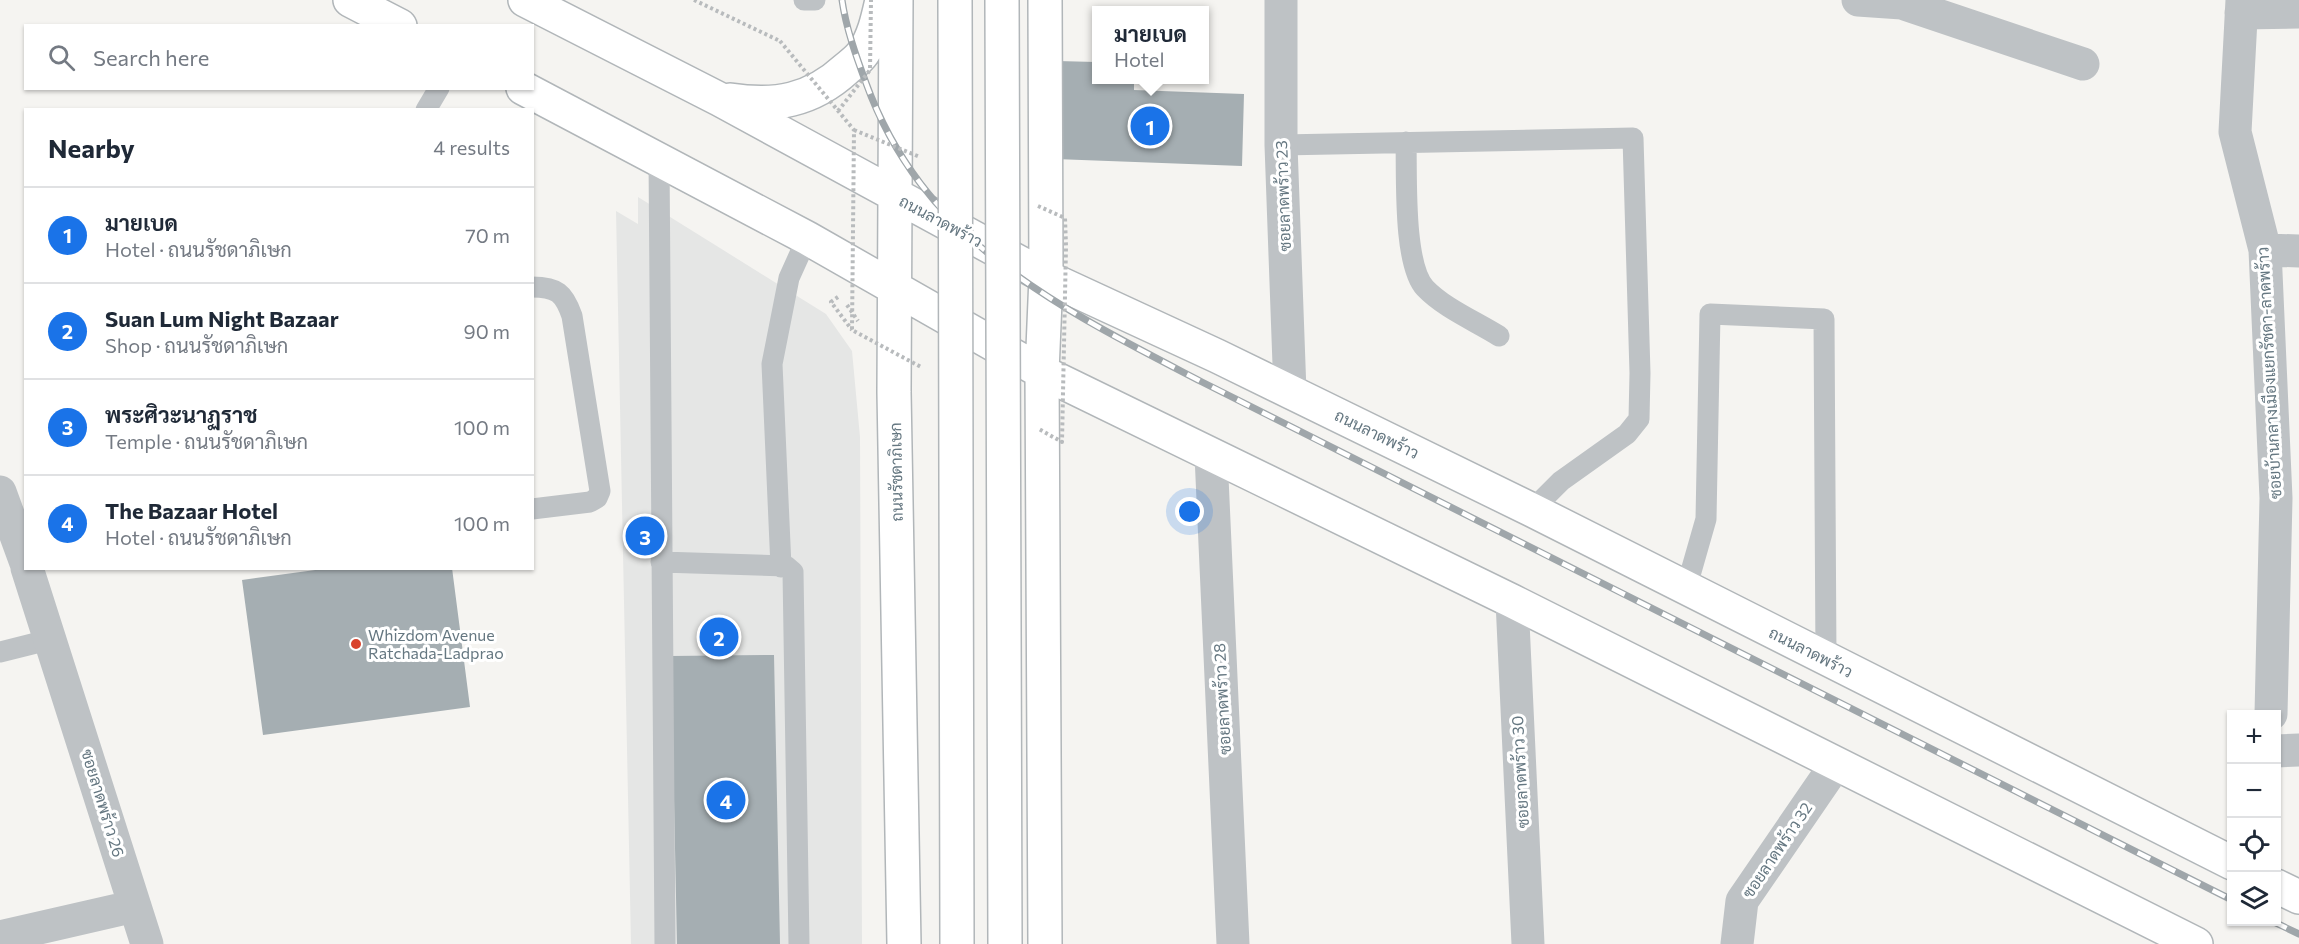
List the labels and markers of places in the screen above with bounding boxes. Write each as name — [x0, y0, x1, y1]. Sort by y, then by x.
pin: 1 — [1130, 104, 1170, 148]
pin: 3 — [626, 514, 664, 558]
pin: 2 — [700, 614, 738, 660]
place label: Whizdom Avenue Ratchada-Ladprao — [368, 625, 504, 662]
marker: Whizdom Avenue Ratchada-Ladprao — [349, 637, 363, 651]
pin: 4 — [706, 778, 746, 822]

